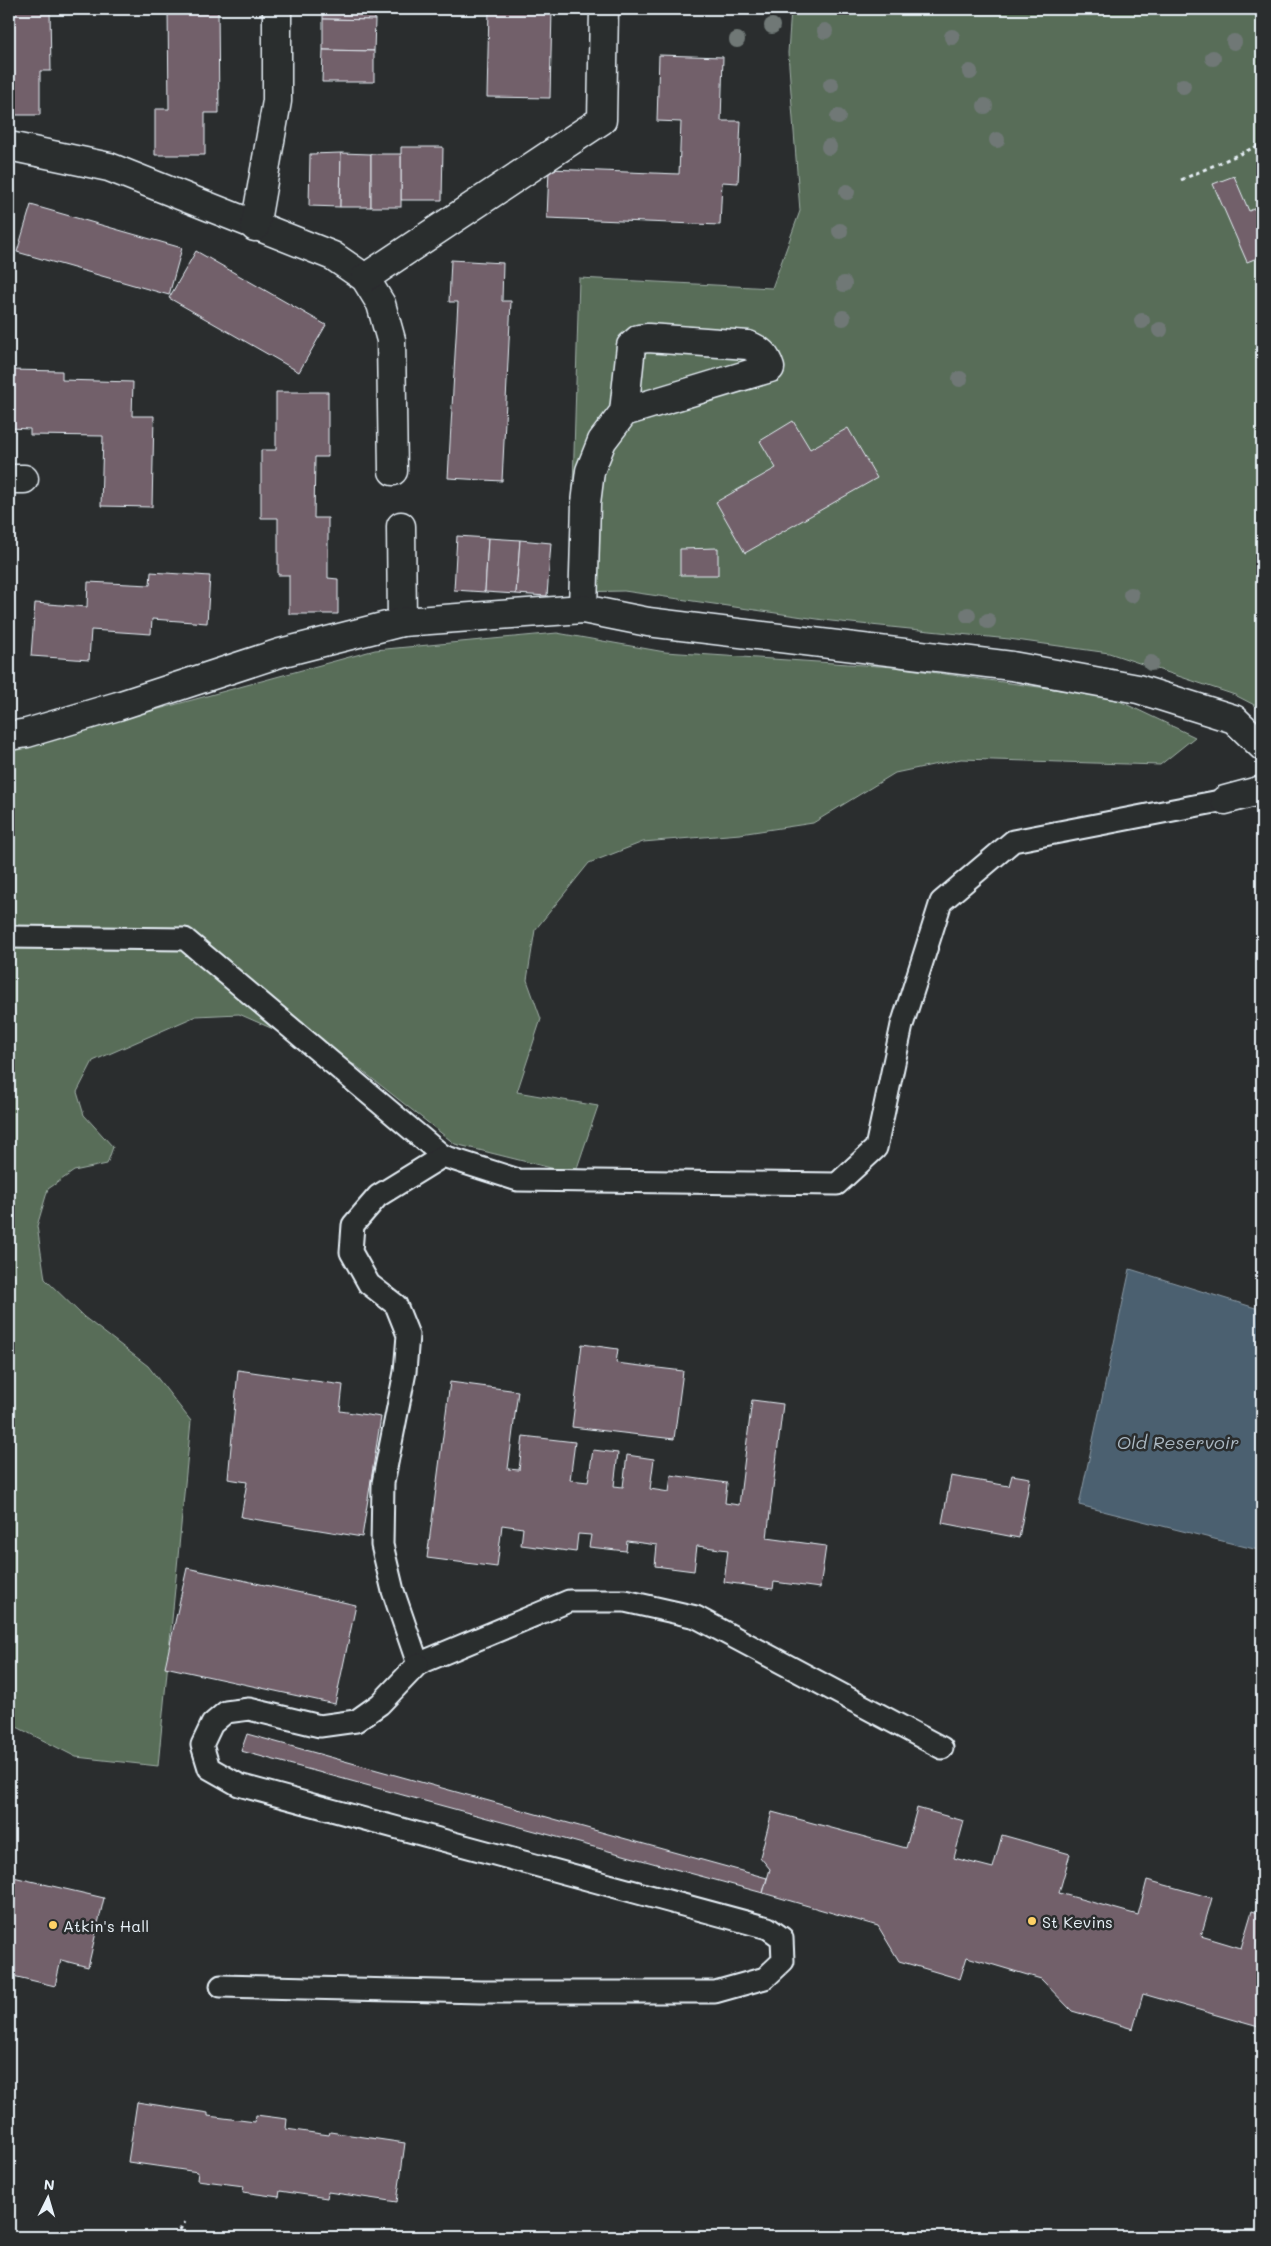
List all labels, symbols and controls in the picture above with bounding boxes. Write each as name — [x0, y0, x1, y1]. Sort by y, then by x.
water label: Old Reservoir — [1117, 1430, 1239, 1454]
place label: St Kevins — [1042, 1911, 1113, 1932]
place label: Atkin's Hall — [63, 1915, 149, 1936]
marker: St Kevins — [1026, 1915, 1038, 1927]
marker: Atkin's Hall — [47, 1919, 59, 1931]
north arrow — [22, 2174, 72, 2224]
text: N — [43, 2175, 55, 2194]

